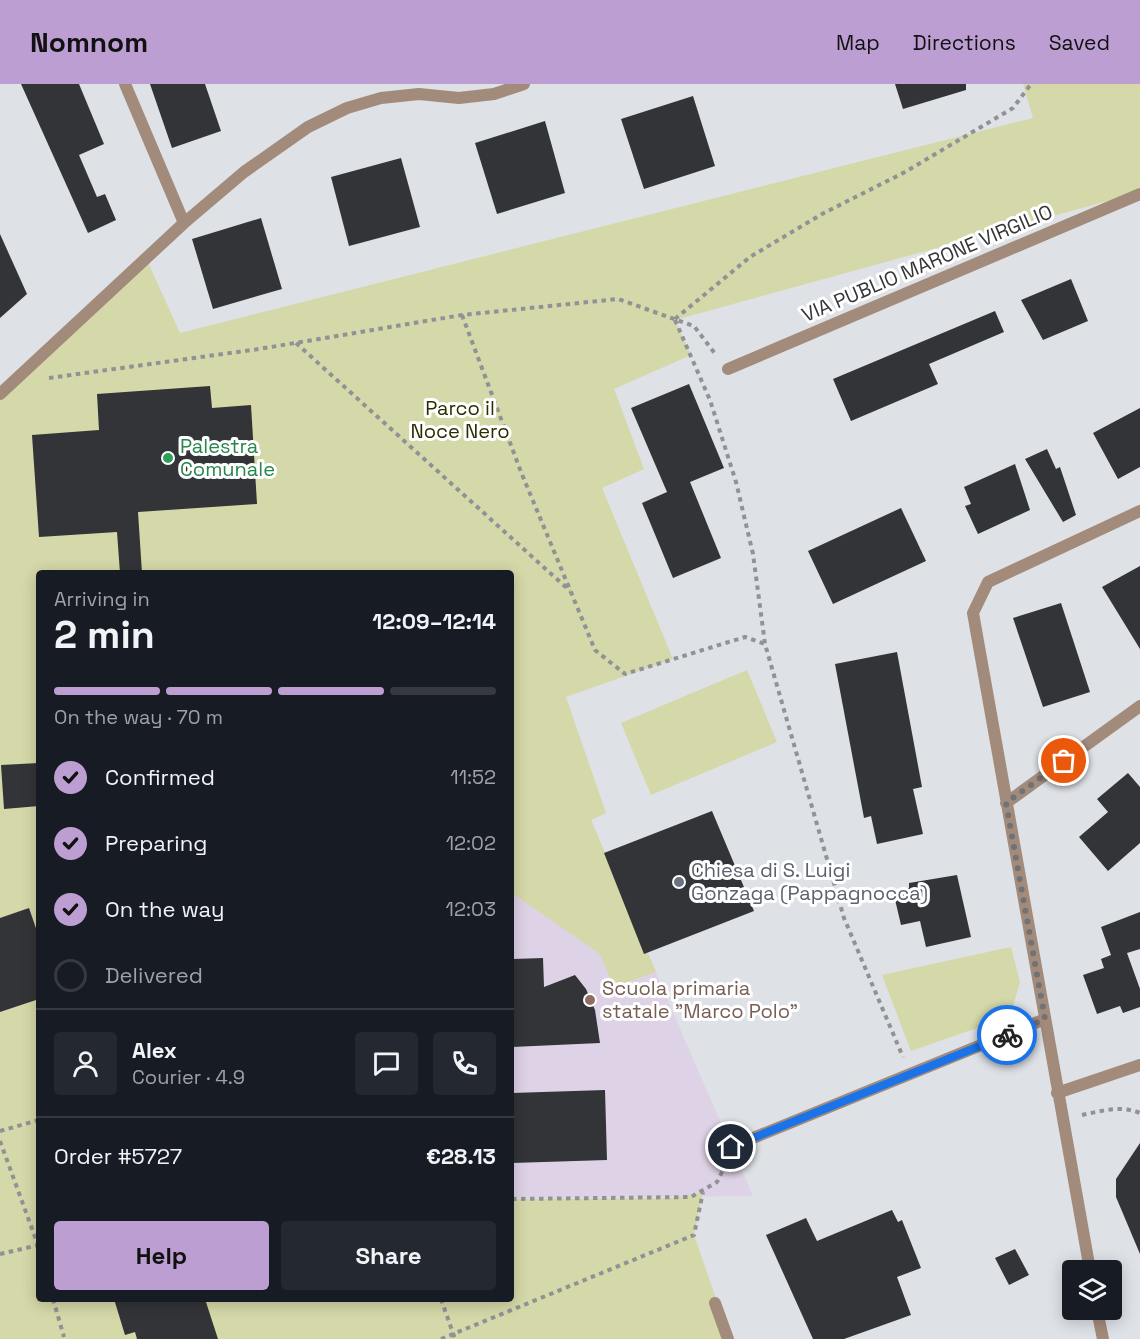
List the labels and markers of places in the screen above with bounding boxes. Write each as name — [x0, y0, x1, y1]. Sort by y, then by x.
place label: Palestra Comunale — [180, 433, 275, 482]
marker: Palestra Comunale — [161, 451, 175, 465]
pin — [1038, 735, 1089, 786]
place label: Chiesa di S. Luigi Gonzaga (Pappagnocca) — [691, 857, 928, 906]
marker: Chiesa di S. Luigi Gonzaga (Pappagnocca) — [672, 875, 686, 889]
place label: Scuola primaria statale "Marco Polo" — [602, 975, 798, 1024]
marker: Scuola primaria statale "Marco Polo" — [583, 993, 597, 1007]
pin — [705, 1121, 756, 1172]

